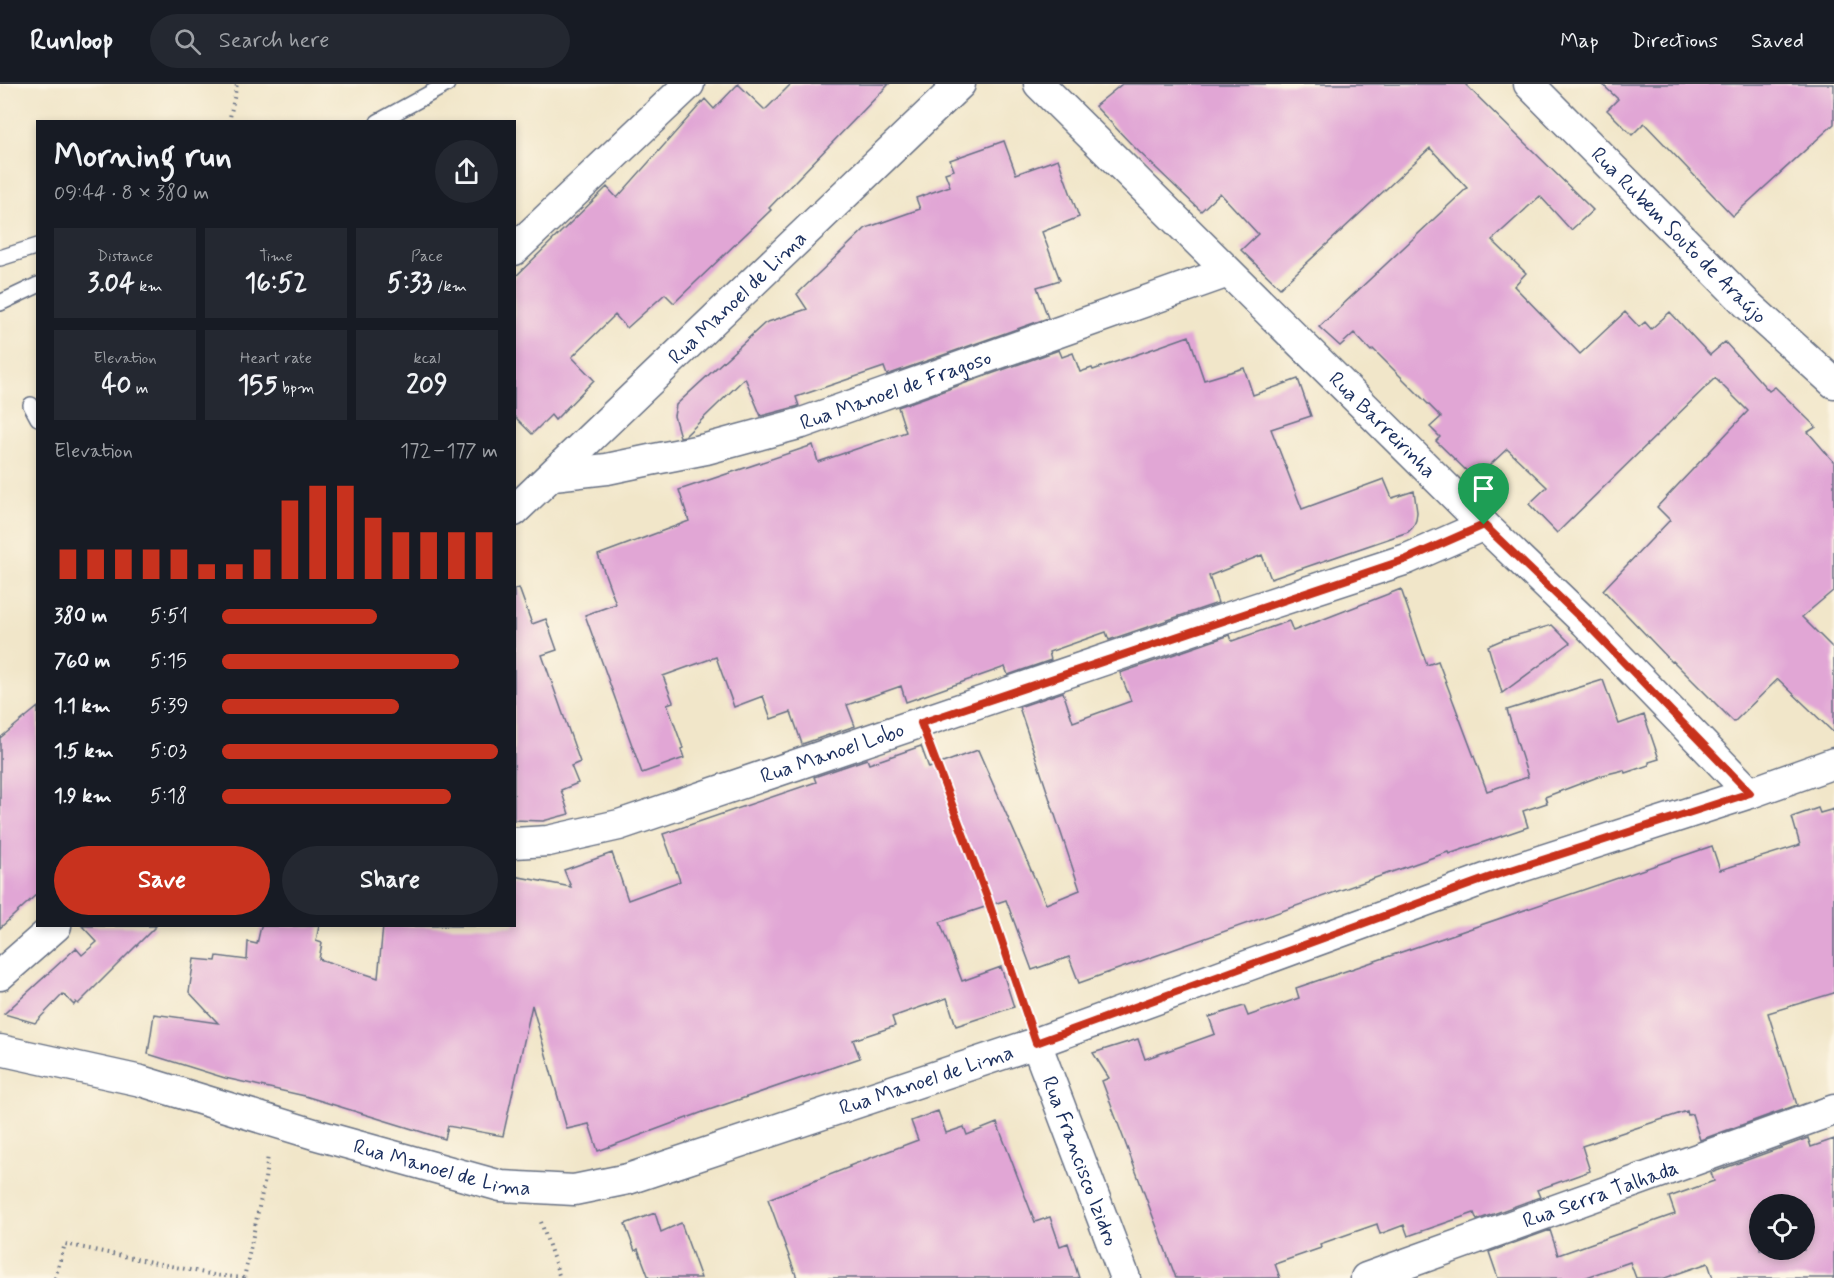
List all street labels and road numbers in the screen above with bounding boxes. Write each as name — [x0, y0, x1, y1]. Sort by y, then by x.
street label: Rua Rubem Souto de Araújo — [1584, 141, 1773, 330]
street label: Rua Manoel de Lima — [662, 225, 813, 371]
street label: Rua Manoel de Fragoso — [796, 344, 995, 438]
street label: Rua Barreirinha — [1322, 366, 1442, 485]
street label: Rua Manoel Lobo — [757, 716, 908, 791]
street label: Rua Manoel de Lima — [836, 1038, 1017, 1123]
street label: Rua Francisco Izidro — [1035, 1072, 1125, 1250]
street label: Rua Manoel de Lima — [350, 1133, 531, 1203]
street label: Rua Serra Talhada — [1519, 1154, 1682, 1236]

